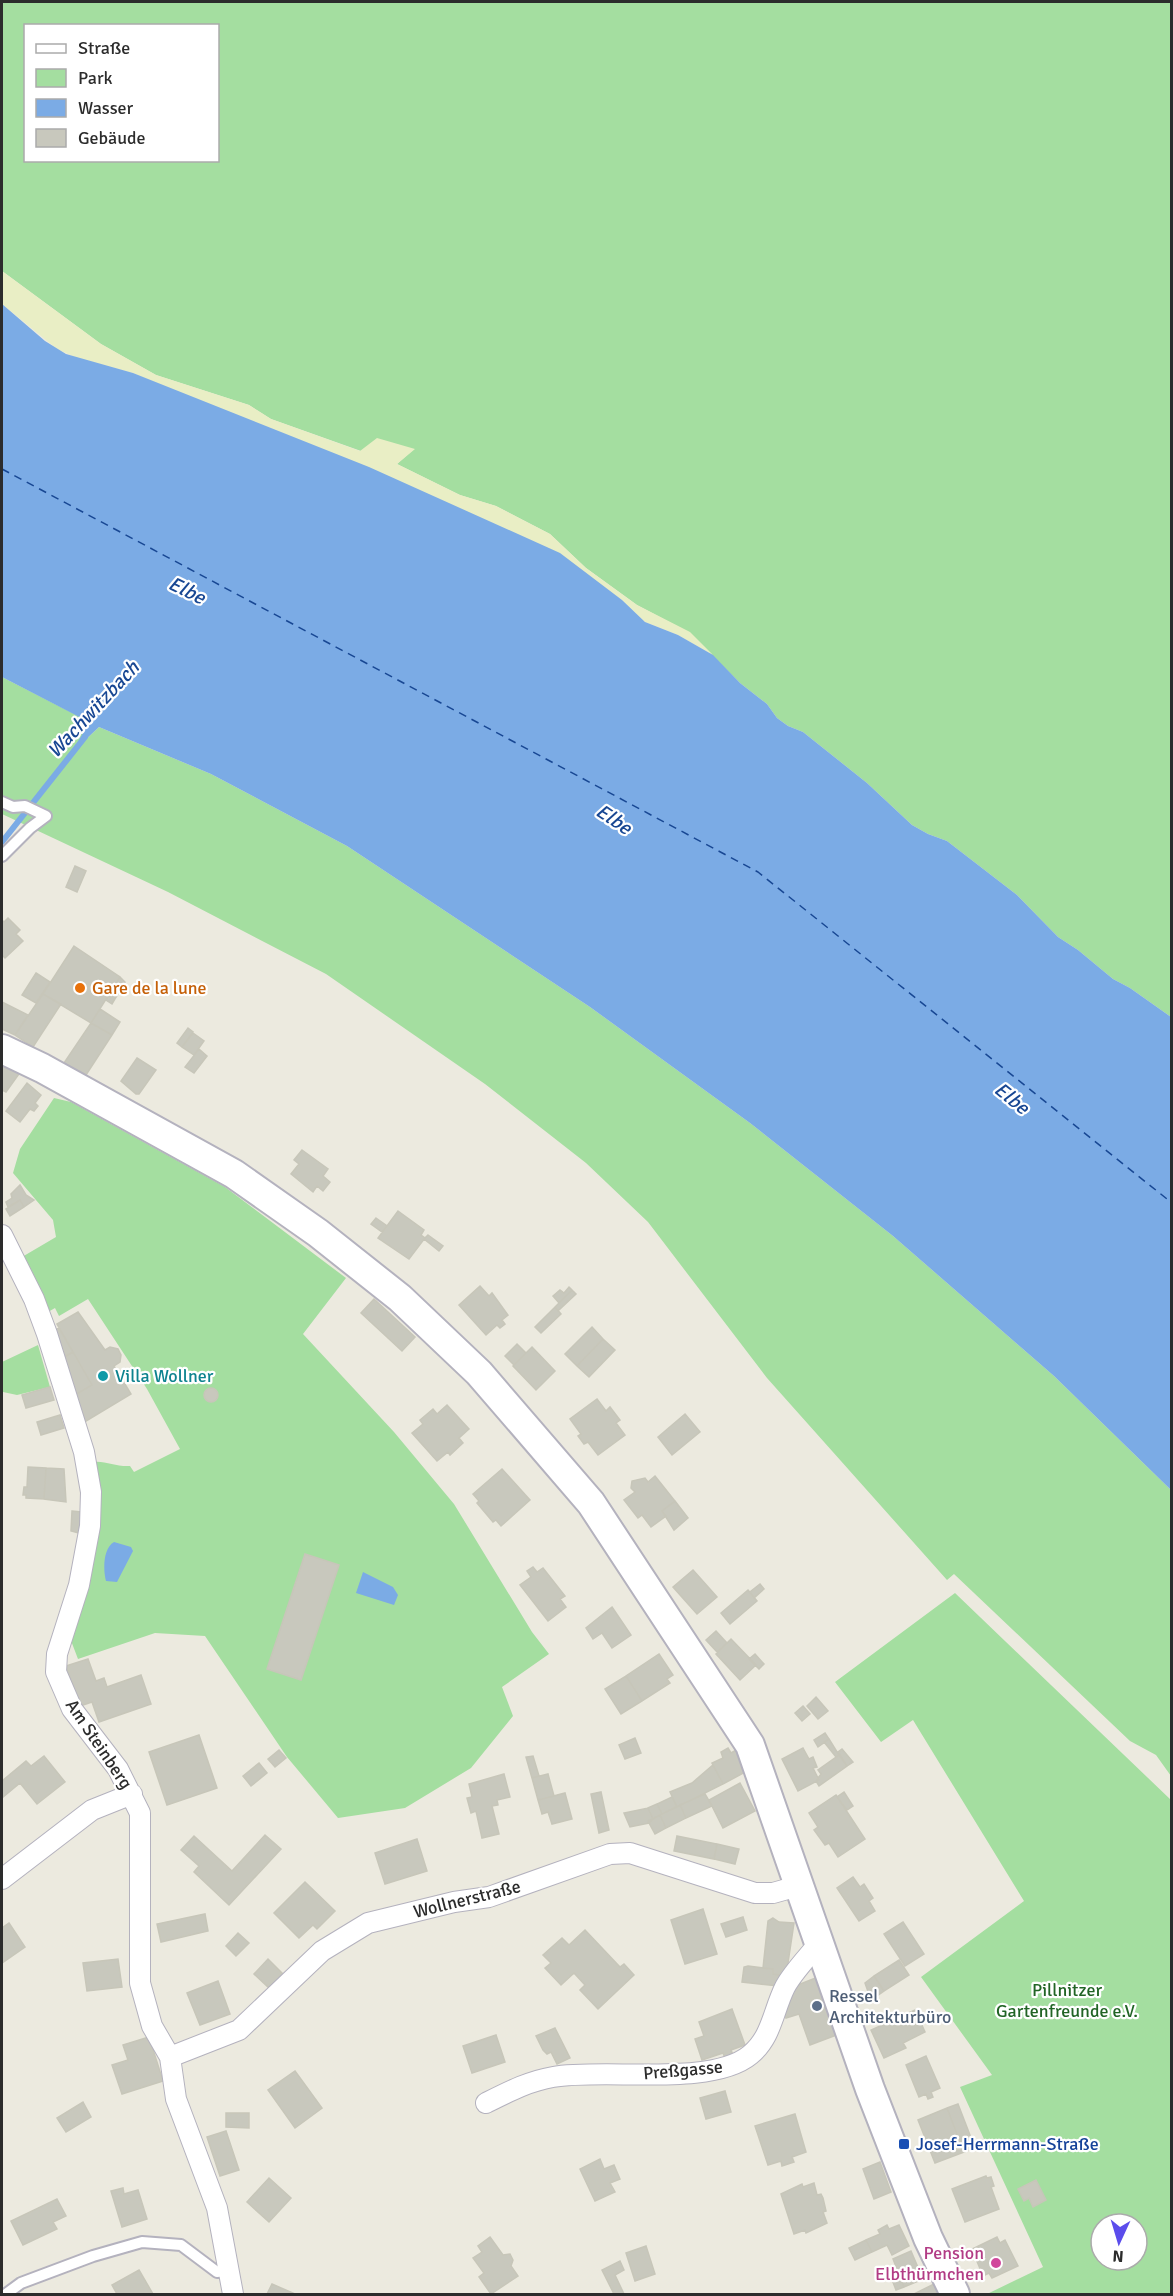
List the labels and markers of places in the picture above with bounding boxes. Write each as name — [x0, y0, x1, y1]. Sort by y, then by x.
place label: Gare de la lune — [92, 977, 207, 999]
marker: Gare de la lune — [73, 981, 87, 995]
place label: Villa Wollner — [115, 1365, 214, 1387]
marker: Villa Wollner — [96, 1369, 110, 1383]
place label: Ressel Architekturbüro — [829, 1985, 951, 2028]
marker: Ressel Architekturbüro — [810, 1999, 824, 2013]
place label: Josef-Herrmann-Straße — [916, 2133, 1099, 2155]
marker: Josef-Herrmann-Straße — [897, 2137, 911, 2151]
place label: Pension Elbthürmchen — [875, 2242, 984, 2285]
marker: Pension Elbthürmchen — [989, 2256, 1003, 2270]

